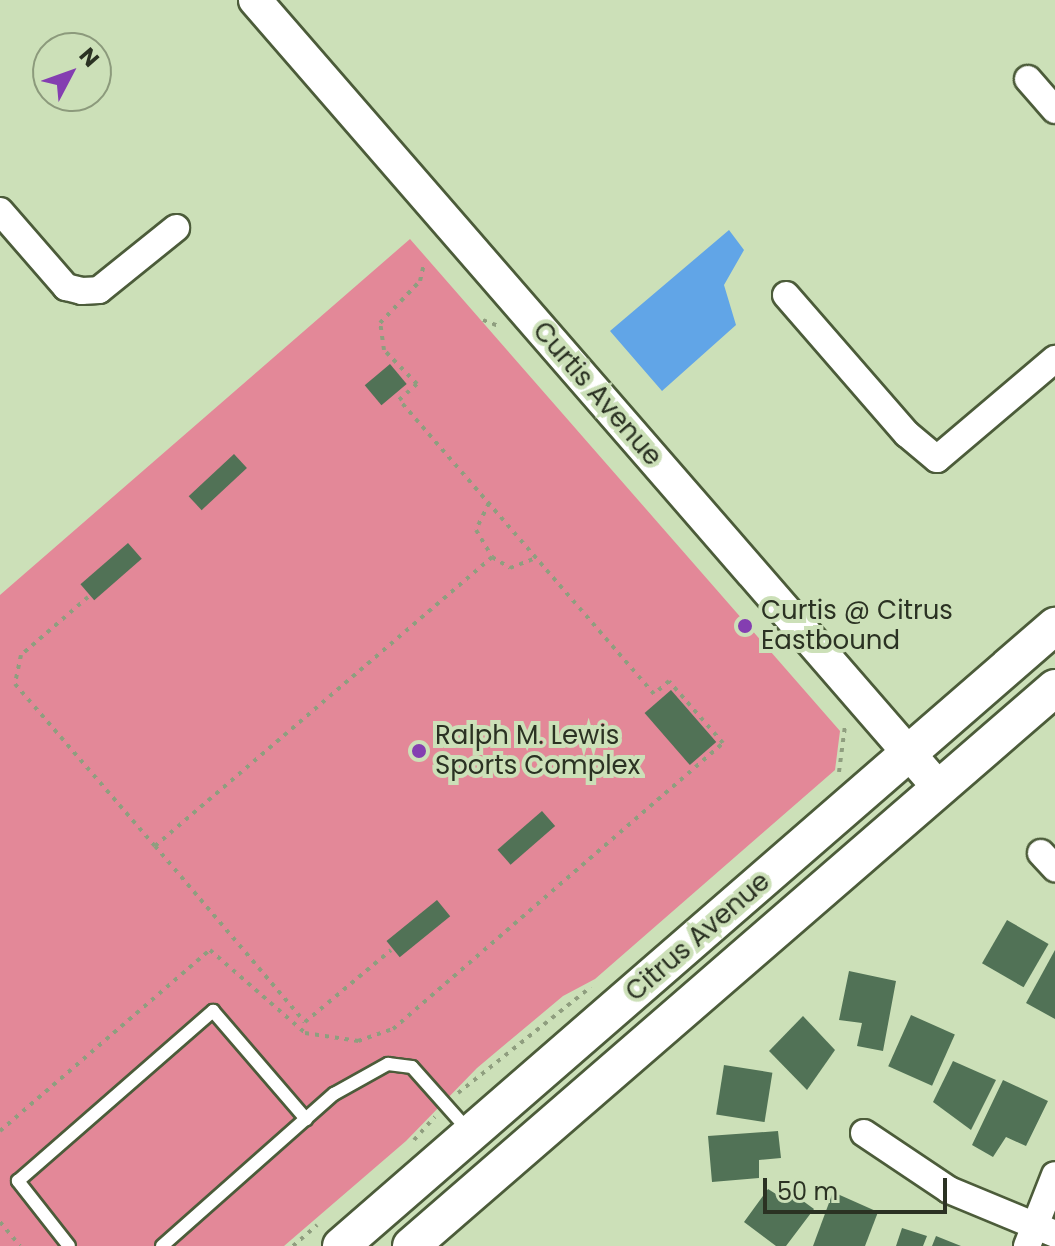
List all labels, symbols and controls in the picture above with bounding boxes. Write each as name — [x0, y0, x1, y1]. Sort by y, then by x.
north arrow — [32, 32, 112, 112]
text: N — [72, 41, 106, 74]
street label: Curtis Avenue — [526, 316, 668, 472]
place label: Curtis @ Citrus Eastbound — [761, 595, 953, 656]
marker: Curtis @ Citrus Eastbound — [736, 617, 754, 635]
place label: Ralph M. Lewis Sports Complex — [435, 720, 640, 782]
marker: Ralph M. Lewis Sports Complex — [410, 742, 428, 760]
street label: Citrus Avenue — [620, 866, 776, 1008]
scale bar — [767, 1162, 951, 1212]
text: 50 m — [777, 1175, 838, 1208]

